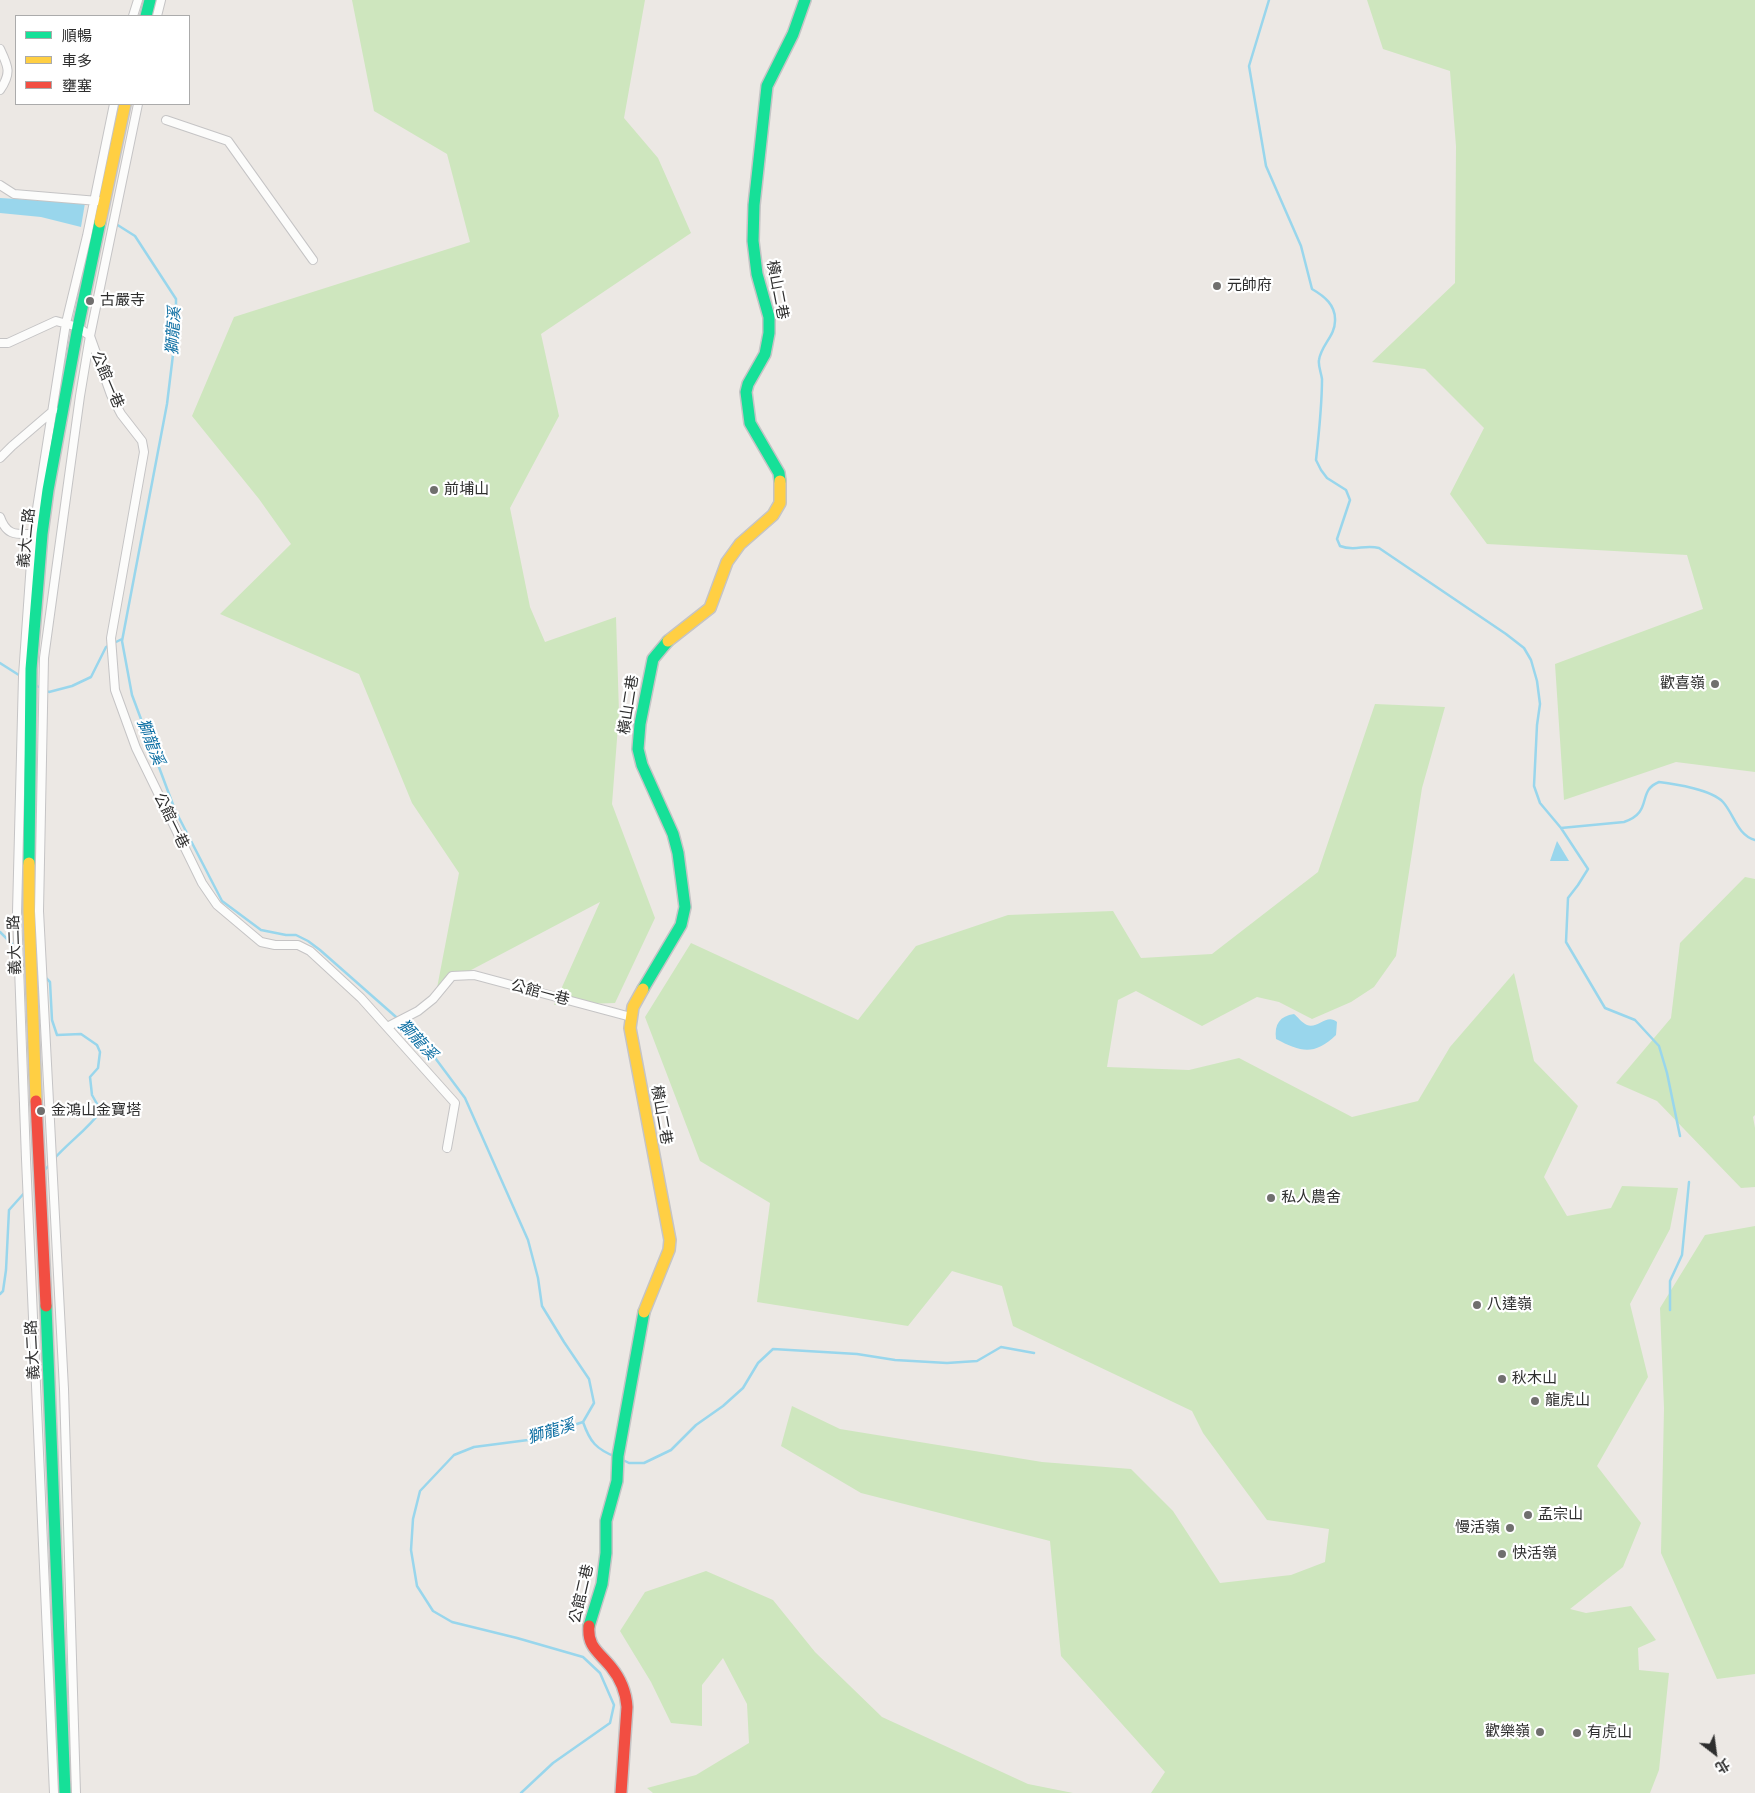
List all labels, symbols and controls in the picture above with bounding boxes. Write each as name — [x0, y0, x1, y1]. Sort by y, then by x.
legend — [15, 15, 190, 105]
text: 順暢 — [62, 25, 92, 46]
text: 車多 — [62, 50, 92, 71]
text: 壅塞 — [62, 75, 92, 96]
street label: 橫山二巷 — [762, 259, 792, 321]
place label: 元帥府 — [1227, 277, 1272, 295]
marker: 元帥府 — [1211, 280, 1223, 292]
place label: 古嚴寺 — [100, 292, 145, 310]
marker: 古嚴寺 — [84, 295, 96, 307]
water label: 獅龍溪 — [163, 307, 185, 355]
street label: 公館一巷 — [87, 349, 127, 411]
place label: 前埔山 — [444, 481, 489, 499]
marker: 前埔山 — [428, 484, 440, 496]
street label: 義大二路 — [15, 507, 39, 569]
street label: 橫山二巷 — [615, 674, 643, 736]
place label: 歡喜嶺 — [1660, 675, 1705, 693]
marker: 歡喜嶺 — [1709, 678, 1721, 690]
water label: 獅龍溪 — [132, 716, 168, 768]
street label: 公館一巷 — [150, 790, 192, 852]
street label: 義大二路 — [5, 915, 25, 975]
street label: 公館一巷 — [509, 977, 571, 1009]
water label: 獅龍溪 — [394, 1016, 440, 1064]
street label: 橫山二巷 — [647, 1084, 675, 1146]
place label: 金鴻山金寶塔 — [51, 1102, 141, 1120]
marker: 金鴻山金寶塔 — [35, 1105, 47, 1117]
place label: 私人農舍 — [1281, 1189, 1341, 1207]
marker: 私人農舍 — [1265, 1192, 1277, 1204]
place label: 八達嶺 — [1487, 1296, 1532, 1314]
marker: 八達嶺 — [1471, 1299, 1483, 1311]
street label: 義大二路 — [22, 1320, 44, 1380]
place label: 秋木山 — [1512, 1370, 1557, 1388]
marker: 秋木山 — [1496, 1373, 1508, 1385]
place label: 龍虎山 — [1545, 1392, 1590, 1410]
marker: 龍虎山 — [1529, 1395, 1541, 1407]
water label: 獅龍溪 — [525, 1416, 577, 1448]
place label: 孟宗山 — [1538, 1506, 1583, 1524]
marker: 孟宗山 — [1522, 1509, 1534, 1521]
place label: 慢活嶺 — [1455, 1519, 1500, 1537]
marker: 慢活嶺 — [1504, 1522, 1516, 1534]
place label: 快活嶺 — [1512, 1545, 1557, 1563]
marker: 快活嶺 — [1496, 1548, 1508, 1560]
street label: 公館二巷 — [566, 1563, 598, 1625]
place label: 歡樂嶺 — [1485, 1723, 1530, 1741]
place label: 有虎山 — [1587, 1724, 1632, 1742]
marker: 歡樂嶺 — [1534, 1726, 1546, 1738]
marker: 有虎山 — [1571, 1727, 1583, 1739]
north arrow — [1690, 1728, 1740, 1778]
text: 北 — [1712, 1755, 1734, 1778]

